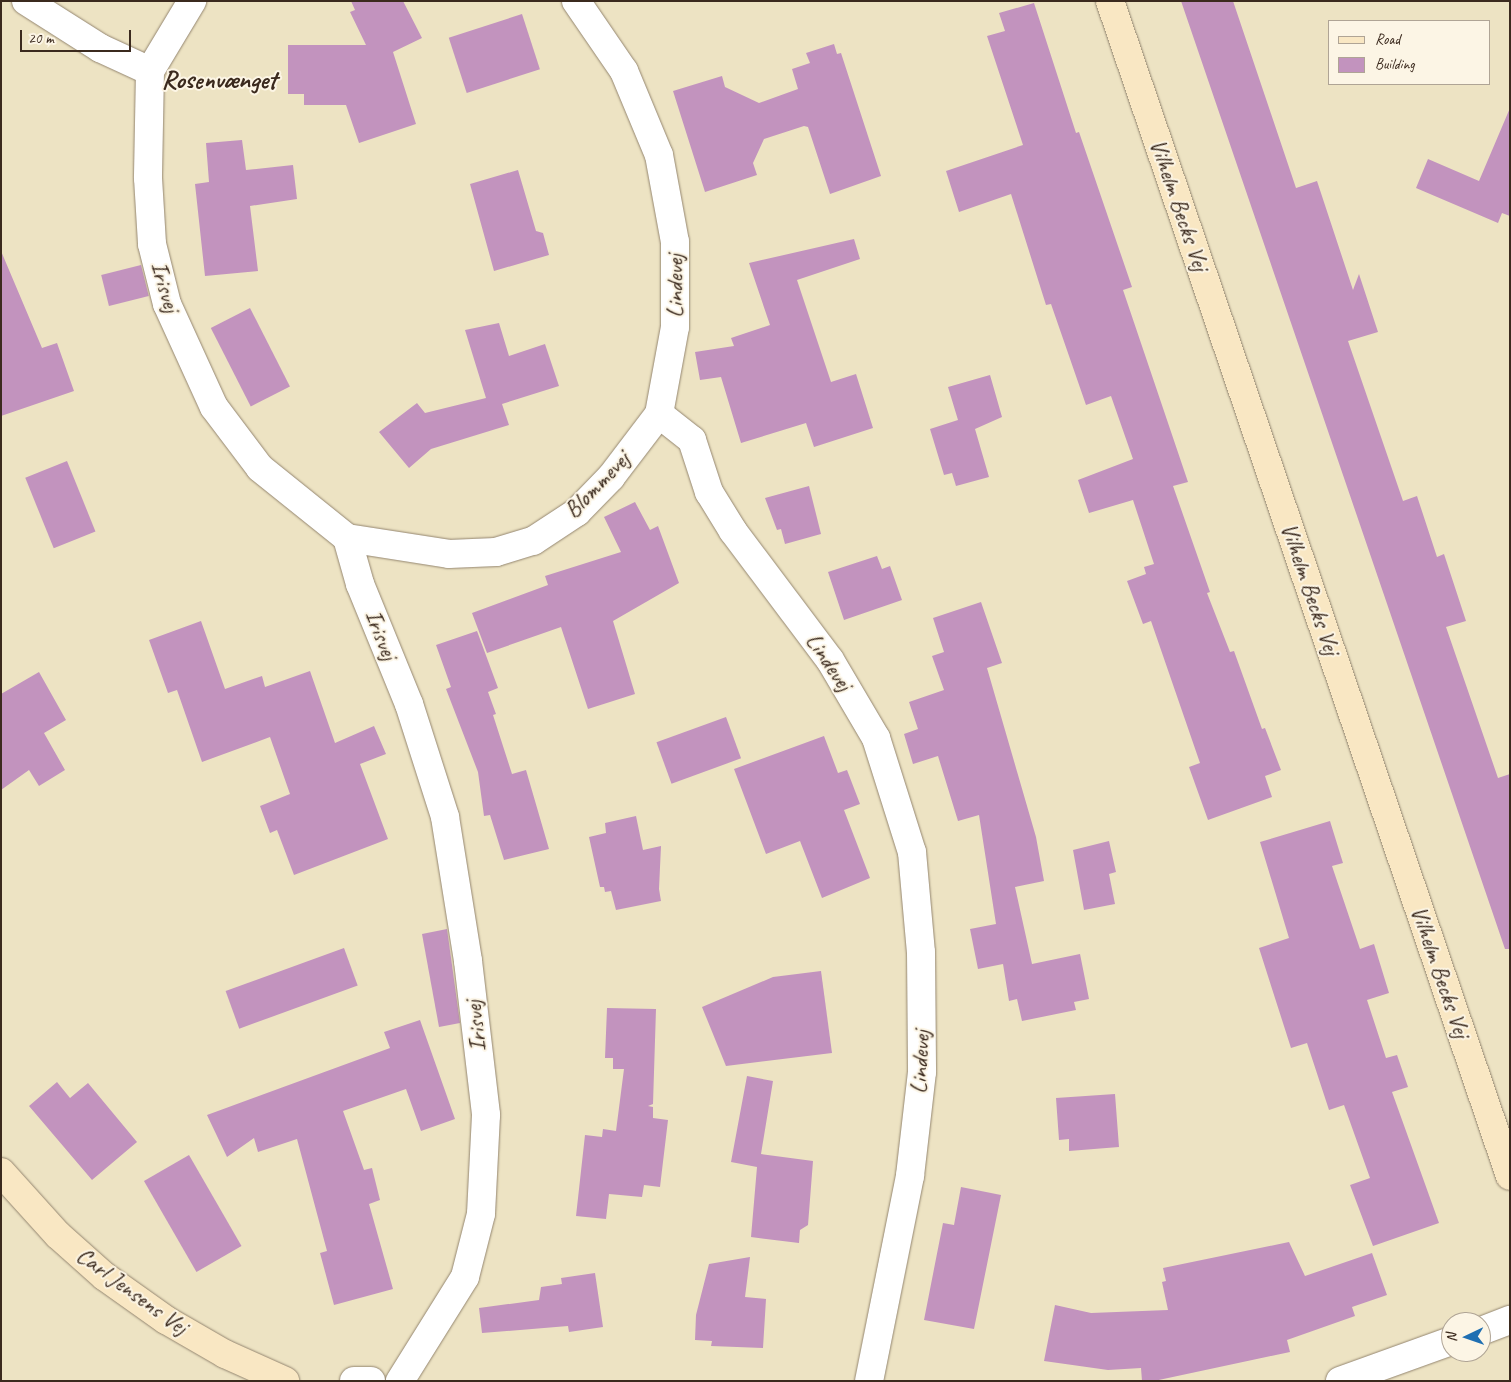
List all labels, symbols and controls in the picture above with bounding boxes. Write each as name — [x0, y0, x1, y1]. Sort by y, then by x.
scale bar — [22, 20, 134, 52]
legend — [1328, 20, 1491, 85]
text: 20 m — [28, 29, 54, 48]
text: Road — [1375, 30, 1400, 49]
text: Building — [1375, 55, 1414, 74]
district label: Rosenvænget — [161, 64, 277, 96]
street label: Vilhelm Becks Vej — [1143, 135, 1215, 275]
street label: Lindevej — [661, 254, 689, 318]
street label: Irisvej — [144, 258, 186, 316]
street label: Blommevej — [558, 446, 636, 524]
street label: Vilhelm Becks Vej — [1274, 519, 1346, 659]
street label: Irisvej — [358, 606, 404, 664]
street label: Lindevej — [799, 628, 859, 696]
street label: Vilhelm Becks Vej — [1404, 902, 1476, 1042]
street label: Irisvej — [459, 999, 493, 1053]
street label: Lindevej — [904, 1029, 936, 1095]
street label: Carl Jensens Vej — [71, 1241, 193, 1341]
north arrow — [1441, 1312, 1491, 1362]
text: N — [1443, 1333, 1460, 1343]

